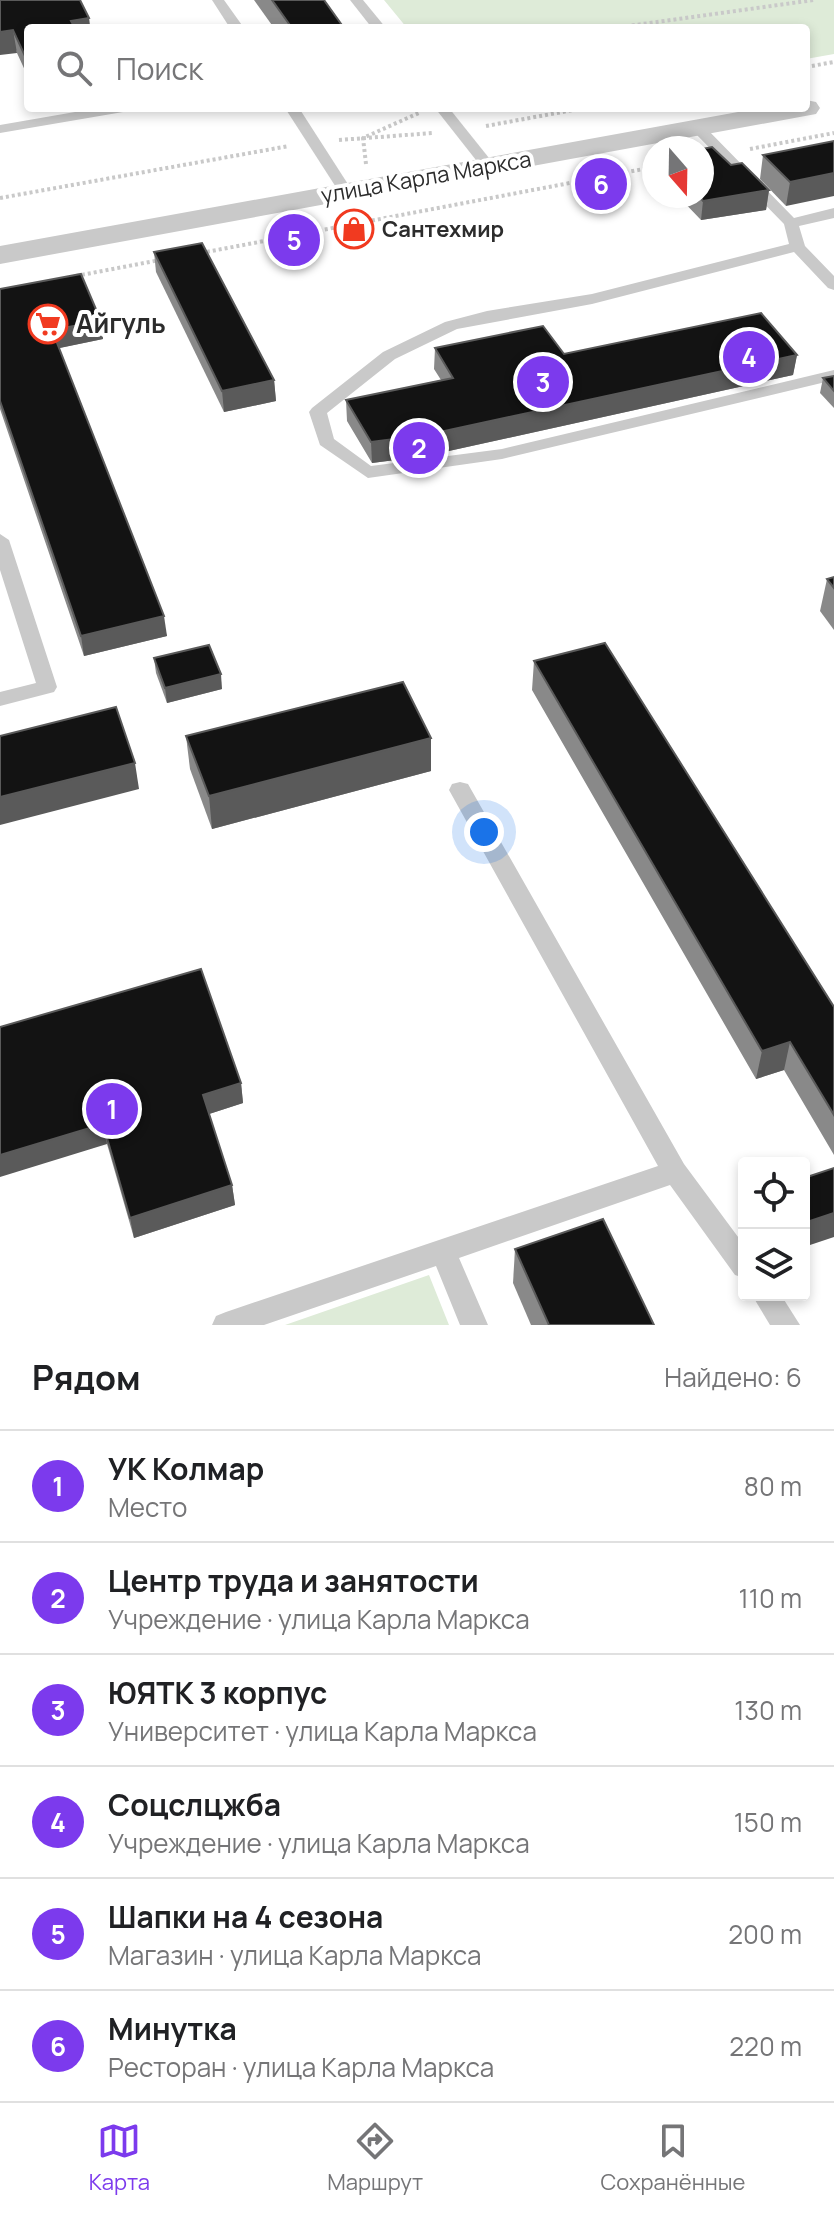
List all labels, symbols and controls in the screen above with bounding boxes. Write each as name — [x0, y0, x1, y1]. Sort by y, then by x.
search box — [24, 24, 810, 112]
icon: search — [52, 46, 96, 90]
text: Поиск — [116, 48, 203, 89]
north arrow — [642, 136, 714, 208]
street label: улица Карла Маркса — [319, 144, 533, 210]
pin: 6 — [575, 154, 627, 214]
shop icon: Сантехмир — [333, 208, 375, 250]
pin: 5 — [268, 210, 320, 270]
place label: Сантехмир — [382, 214, 504, 244]
supermarket icon: Айгуль — [27, 303, 69, 345]
place label: Айгуль — [76, 305, 166, 341]
pin: 4 — [723, 327, 775, 387]
pin: 3 — [517, 352, 569, 412]
pin: 2 — [393, 418, 445, 478]
your location — [464, 812, 504, 852]
pin: 1 — [86, 1079, 138, 1139]
map controls — [738, 1157, 810, 1301]
button: locate — [738, 1157, 810, 1229]
button: layers — [738, 1229, 810, 1301]
text: Рядом — [32, 1354, 141, 1400]
text: Найдено: 6 — [664, 1359, 802, 1395]
text: УК Колмар — [108, 1448, 264, 1489]
text: 1 — [52, 1468, 64, 1504]
text: 80 m — [744, 1468, 802, 1504]
text: Место — [108, 1489, 187, 1525]
text: Центр труда и занятости — [108, 1560, 479, 1601]
text: 2 — [50, 1580, 66, 1616]
text: 110 m — [739, 1580, 802, 1616]
text: Учреждение · улица Карла Маркса — [108, 1601, 530, 1637]
text: ЮЯТК 3 корпус — [108, 1672, 327, 1713]
text: 3 — [50, 1692, 66, 1728]
text: 130 m — [734, 1692, 802, 1728]
text: Университет · улица Карла Маркса — [108, 1713, 537, 1749]
text: Соцслцжба — [108, 1784, 281, 1825]
text: 4 — [50, 1804, 66, 1840]
text: 150 m — [734, 1804, 802, 1840]
text: Учреждение · улица Карла Маркса — [108, 1825, 530, 1861]
text: Шапки на 4 сезона — [108, 1896, 383, 1937]
text: 5 — [50, 1916, 66, 1952]
text: 200 m — [728, 1916, 802, 1952]
text: Магазин · улица Карла Маркса — [108, 1937, 482, 1973]
text: Минутка — [108, 2008, 237, 2049]
text: 6 — [50, 2028, 66, 2064]
text: 220 m — [729, 2028, 802, 2064]
text: Ресторан · улица Карла Маркса — [108, 2049, 494, 2085]
tab: Карта — [89, 2119, 150, 2197]
tab: Маршрут — [327, 2119, 423, 2197]
tab: Сохранённые — [600, 2119, 745, 2197]

